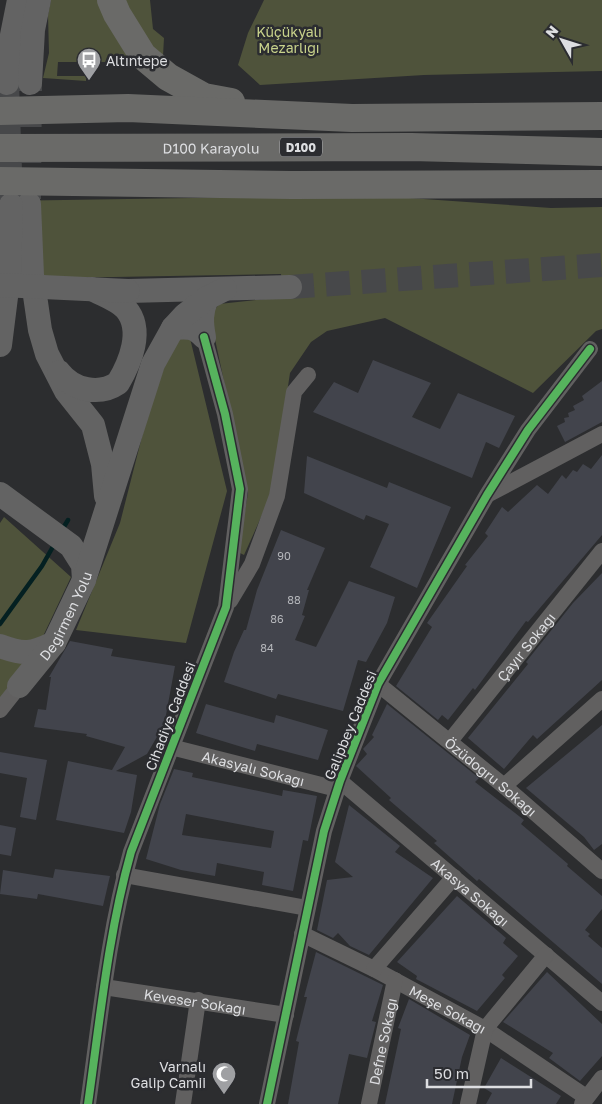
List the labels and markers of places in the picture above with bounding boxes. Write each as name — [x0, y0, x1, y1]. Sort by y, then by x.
bus stop icon: Altıntepe — [76, 47, 102, 81]
place label: Altıntepe — [106, 52, 168, 69]
place label: Varnalı Galip Camii — [131, 1058, 206, 1091]
mosque icon: Varnalı Galip Camii — [211, 1061, 237, 1095]

